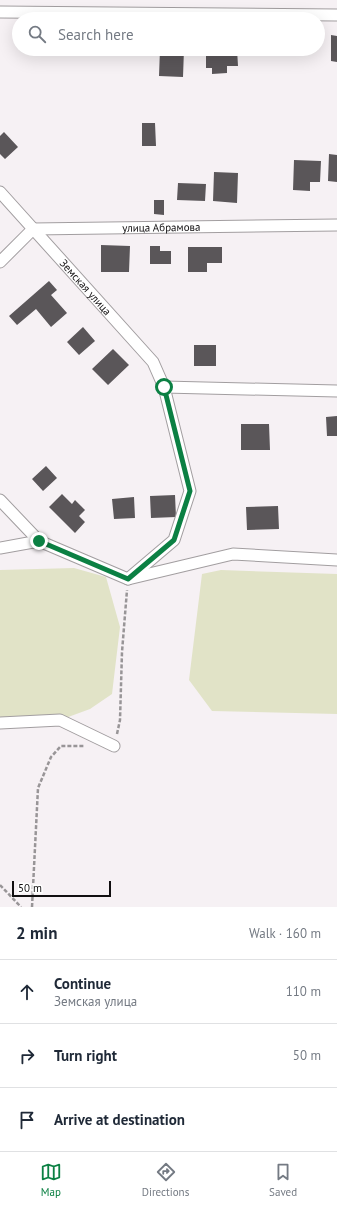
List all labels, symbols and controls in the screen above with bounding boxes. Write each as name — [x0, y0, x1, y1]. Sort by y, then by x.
search box — [12, 12, 325, 56]
icon: search — [26, 23, 48, 45]
text: Search here — [58, 25, 134, 44]
street label: улица Абрамова — [122, 220, 201, 235]
street label: Земская улица — [57, 256, 114, 318]
route start — [155, 378, 173, 396]
route end — [30, 532, 48, 550]
scale bar — [12, 879, 111, 898]
text: 50 m — [18, 881, 42, 895]
text: 2 min — [16, 922, 57, 944]
text: Walk · 160 m — [249, 925, 321, 942]
text: Continue — [54, 974, 111, 993]
icon: ahead — [16, 981, 38, 1003]
text: 110 m — [286, 983, 321, 1000]
text: Земская улица — [54, 993, 137, 1010]
icon: right — [16, 1045, 38, 1067]
text: Turn right — [54, 1046, 117, 1065]
text: 50 m — [293, 1047, 321, 1064]
icon: arrive — [16, 1109, 38, 1131]
text: Arrive at destination — [54, 1110, 185, 1129]
tab: Map — [40, 1161, 62, 1199]
tab: Directions — [142, 1161, 189, 1199]
tab: Saved — [269, 1161, 297, 1199]

